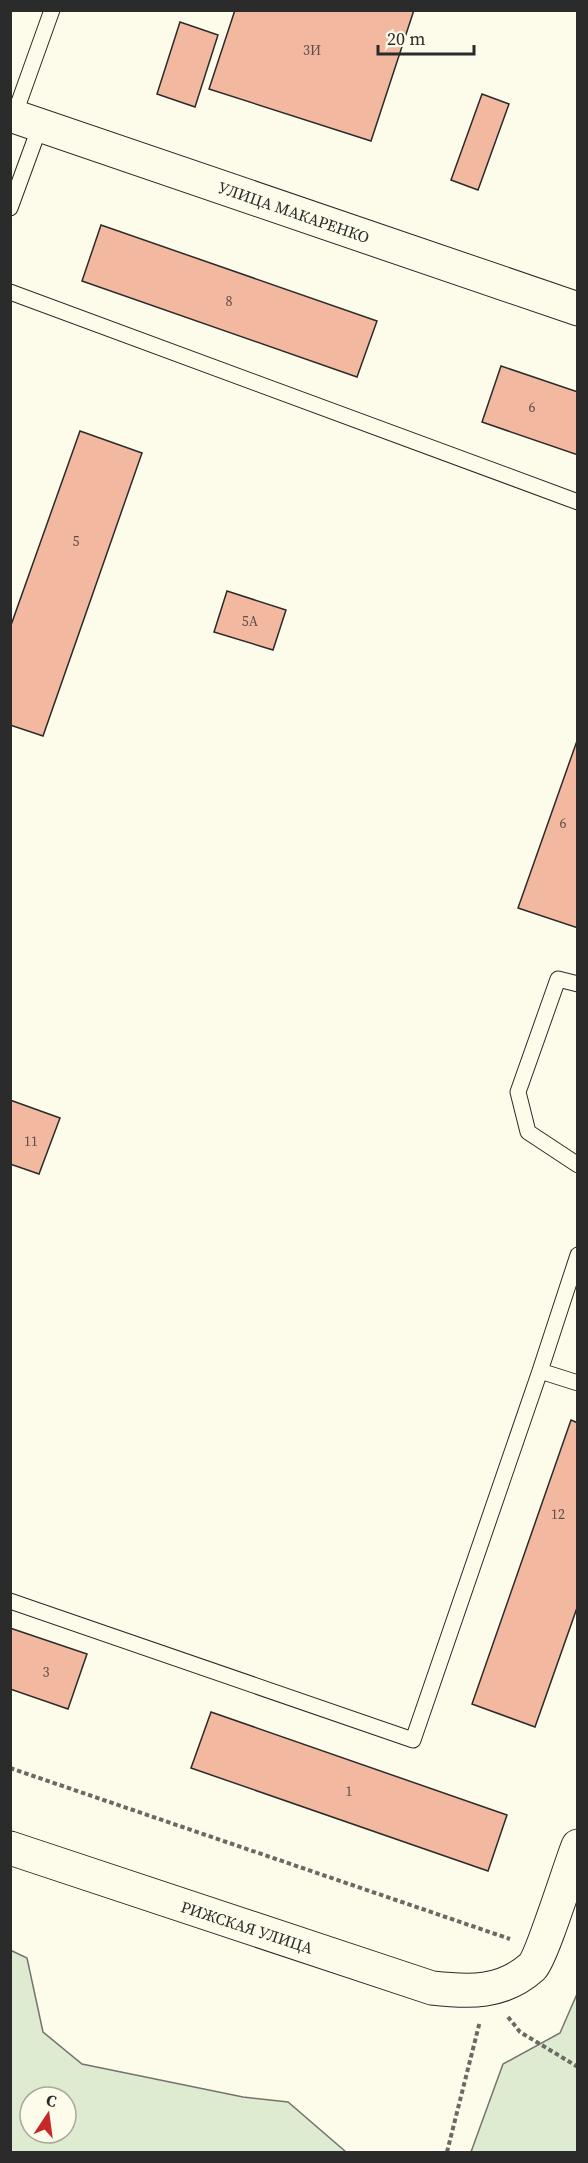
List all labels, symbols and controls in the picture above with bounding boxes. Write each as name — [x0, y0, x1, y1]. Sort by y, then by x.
scale bar — [378, 18, 474, 56]
text: 20 m — [387, 26, 425, 51]
house number: 3И — [303, 40, 321, 60]
street label: УЛИЦА МАКАРЕНКО — [215, 176, 373, 248]
house number: 8 — [226, 291, 233, 311]
house number: 6 — [529, 397, 536, 417]
house number: 5 — [73, 531, 80, 551]
house number: 5А — [242, 611, 259, 631]
house number: 6 — [560, 813, 567, 833]
house number: 11 — [24, 1131, 38, 1151]
house number: 12 — [551, 1504, 565, 1524]
house number: 3 — [43, 1662, 50, 1682]
house number: 1 — [346, 1781, 353, 1801]
street label: РИЖСКАЯ УЛИЦА — [178, 1895, 316, 1959]
north arrow — [18, 2085, 78, 2145]
text: С — [44, 2089, 59, 2112]

